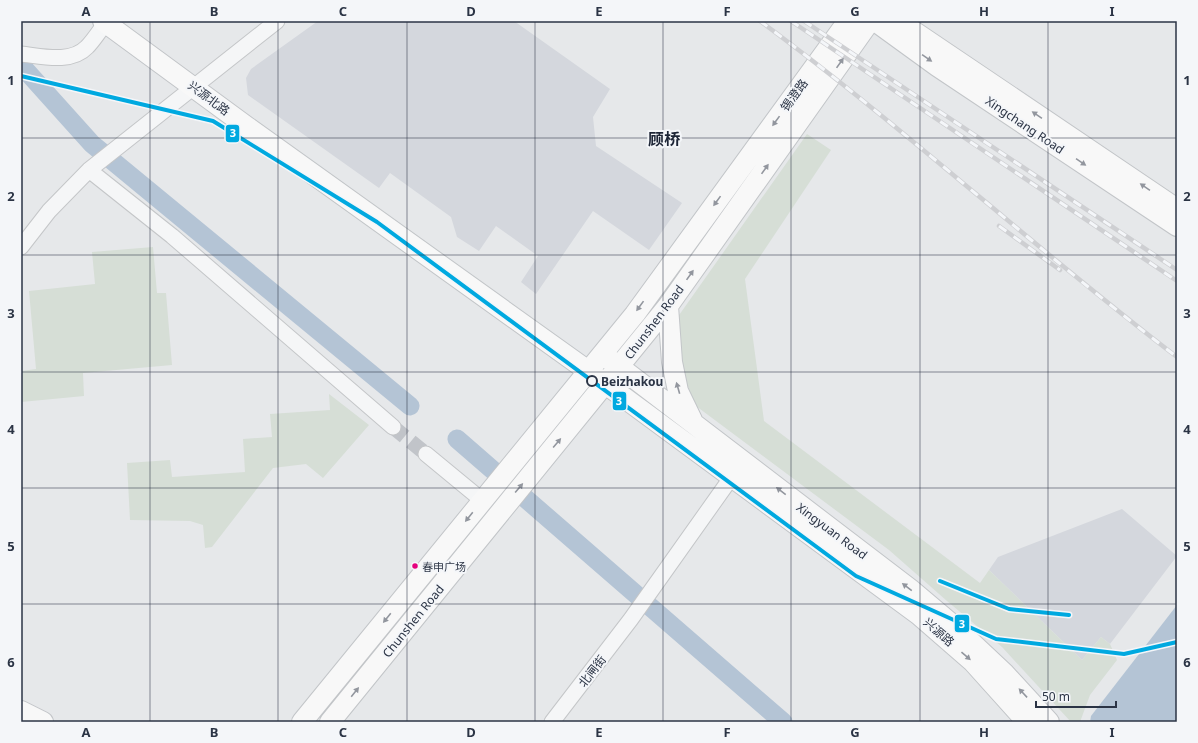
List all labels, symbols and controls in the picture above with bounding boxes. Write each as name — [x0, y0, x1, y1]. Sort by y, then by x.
text: A — [82, 2, 91, 20]
text: B — [210, 2, 218, 20]
text: C — [339, 2, 347, 20]
text: D — [466, 2, 476, 20]
text: E — [595, 2, 603, 20]
text: F — [723, 2, 731, 20]
text: G — [850, 2, 860, 20]
text: H — [979, 2, 989, 20]
text: I — [1109, 2, 1115, 20]
one-way arrow — [921, 54, 932, 62]
one-way arrow — [836, 58, 844, 68]
text: 1 — [7, 71, 15, 89]
text: 1 — [1183, 71, 1191, 89]
street label: 锡澄路 — [777, 75, 811, 115]
street label: 兴源北路 — [185, 77, 233, 119]
street label: Xingchang Road — [982, 92, 1068, 158]
one-way arrow — [1031, 111, 1042, 118]
one-way arrow — [772, 115, 780, 126]
line badge: 3 — [225, 124, 240, 143]
text: 3 — [230, 125, 236, 140]
district label: 顾桥 — [648, 128, 681, 150]
one-way arrow — [1076, 158, 1086, 166]
one-way arrow — [761, 164, 769, 174]
one-way arrow — [1139, 183, 1150, 191]
text: 2 — [7, 187, 15, 205]
text: 2 — [1183, 187, 1191, 205]
one-way arrow — [713, 196, 721, 207]
one-way arrow — [686, 270, 694, 280]
street label: Chunshen Road — [620, 281, 688, 363]
one-way arrow — [636, 301, 644, 312]
text: 3 — [7, 304, 15, 322]
text: 3 — [1183, 304, 1191, 322]
place label: Beizhakou — [601, 373, 663, 390]
marker: Beizhakou — [586, 375, 598, 387]
one-way arrow — [675, 382, 681, 394]
line badge: 3 — [612, 391, 627, 411]
text: 3 — [616, 393, 622, 408]
text: 4 — [7, 420, 15, 438]
text: 4 — [1183, 420, 1191, 438]
one-way arrow — [553, 437, 562, 448]
one-way arrow — [515, 483, 524, 493]
one-way arrow — [775, 487, 786, 496]
street label: Xingyuan Road — [793, 499, 871, 563]
one-way arrow — [465, 512, 474, 523]
text: 5 — [7, 537, 15, 555]
text: 5 — [1183, 537, 1191, 555]
place label: 春申广场 — [422, 559, 466, 574]
marker: 春申广场 — [410, 561, 420, 571]
street label: Chunshen Road — [378, 581, 448, 661]
one-way arrow — [901, 583, 912, 591]
one-way arrow — [383, 613, 391, 623]
street label: 兴源路 — [920, 614, 958, 650]
line badge: 3 — [954, 614, 970, 633]
text: 3 — [959, 616, 965, 631]
one-way arrow — [961, 651, 971, 660]
street label: 北闸街 — [574, 652, 610, 690]
text: 6 — [7, 653, 15, 671]
text: 6 — [1183, 653, 1191, 671]
scale bar — [1036, 683, 1116, 709]
one-way arrow — [351, 687, 360, 698]
text: 50 m — [1042, 688, 1070, 705]
one-way arrow — [1019, 689, 1028, 698]
text: A — [82, 723, 91, 741]
text: B — [210, 723, 218, 741]
text: C — [339, 723, 347, 741]
text: D — [466, 723, 476, 741]
text: E — [595, 723, 603, 741]
text: F — [723, 723, 731, 741]
text: G — [850, 723, 860, 741]
text: H — [979, 723, 989, 741]
text: I — [1109, 723, 1115, 741]

